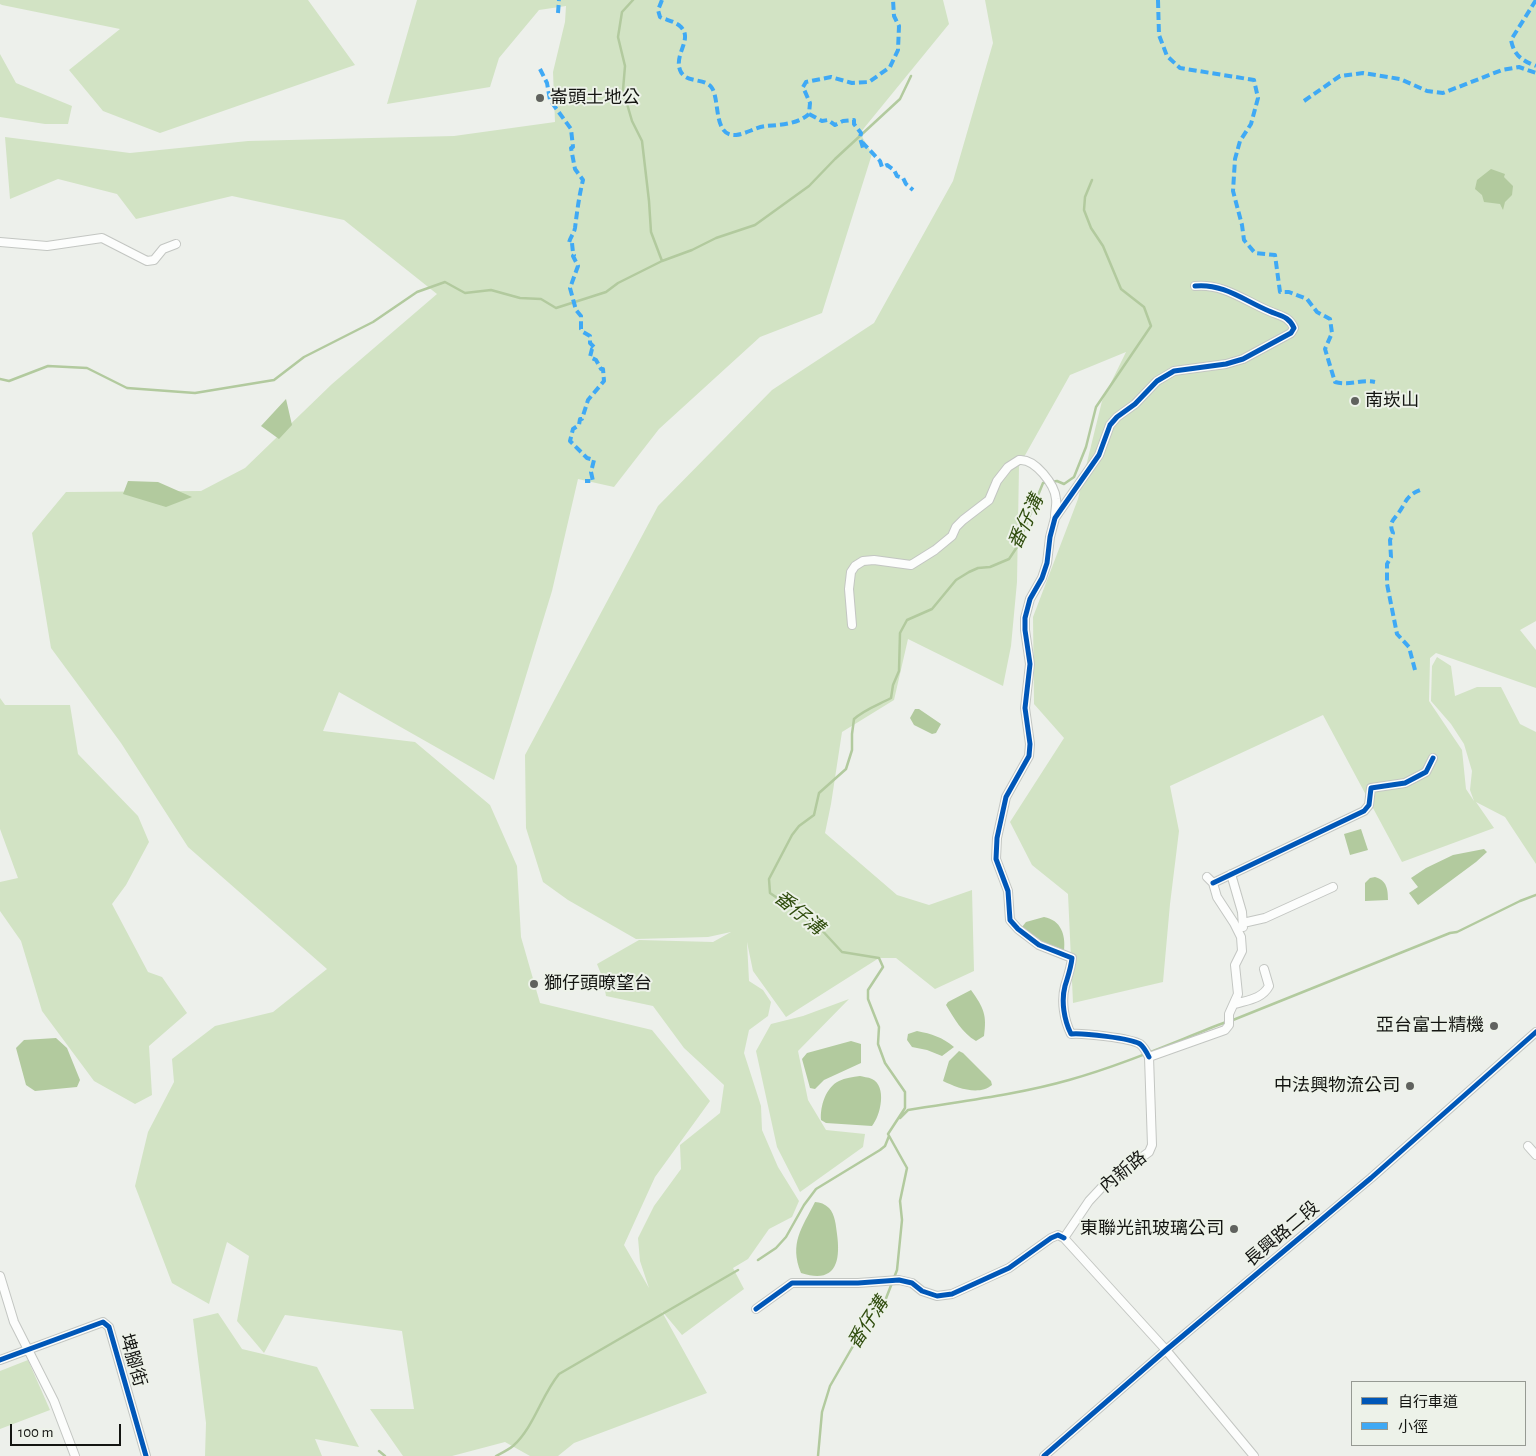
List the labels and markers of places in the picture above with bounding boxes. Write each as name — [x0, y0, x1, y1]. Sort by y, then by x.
place label: 崙頭土地公 — [550, 87, 640, 109]
marker: 崙頭土地公 — [534, 92, 546, 104]
place label: 南崁山 — [1365, 390, 1419, 412]
marker: 南崁山 — [1349, 395, 1361, 407]
place label: 獅仔頭暸望台 — [544, 973, 652, 995]
marker: 獅仔頭暸望台 — [528, 978, 540, 990]
place label: 亞台富士精機 — [1376, 1015, 1484, 1037]
marker: 亞台富士精機 — [1488, 1020, 1500, 1032]
place label: 中法興物流公司 — [1274, 1075, 1400, 1097]
marker: 中法興物流公司 — [1404, 1080, 1416, 1092]
place label: 東聯光訊玻璃公司 — [1080, 1218, 1224, 1240]
marker: 東聯光訊玻璃公司 — [1228, 1223, 1240, 1235]

